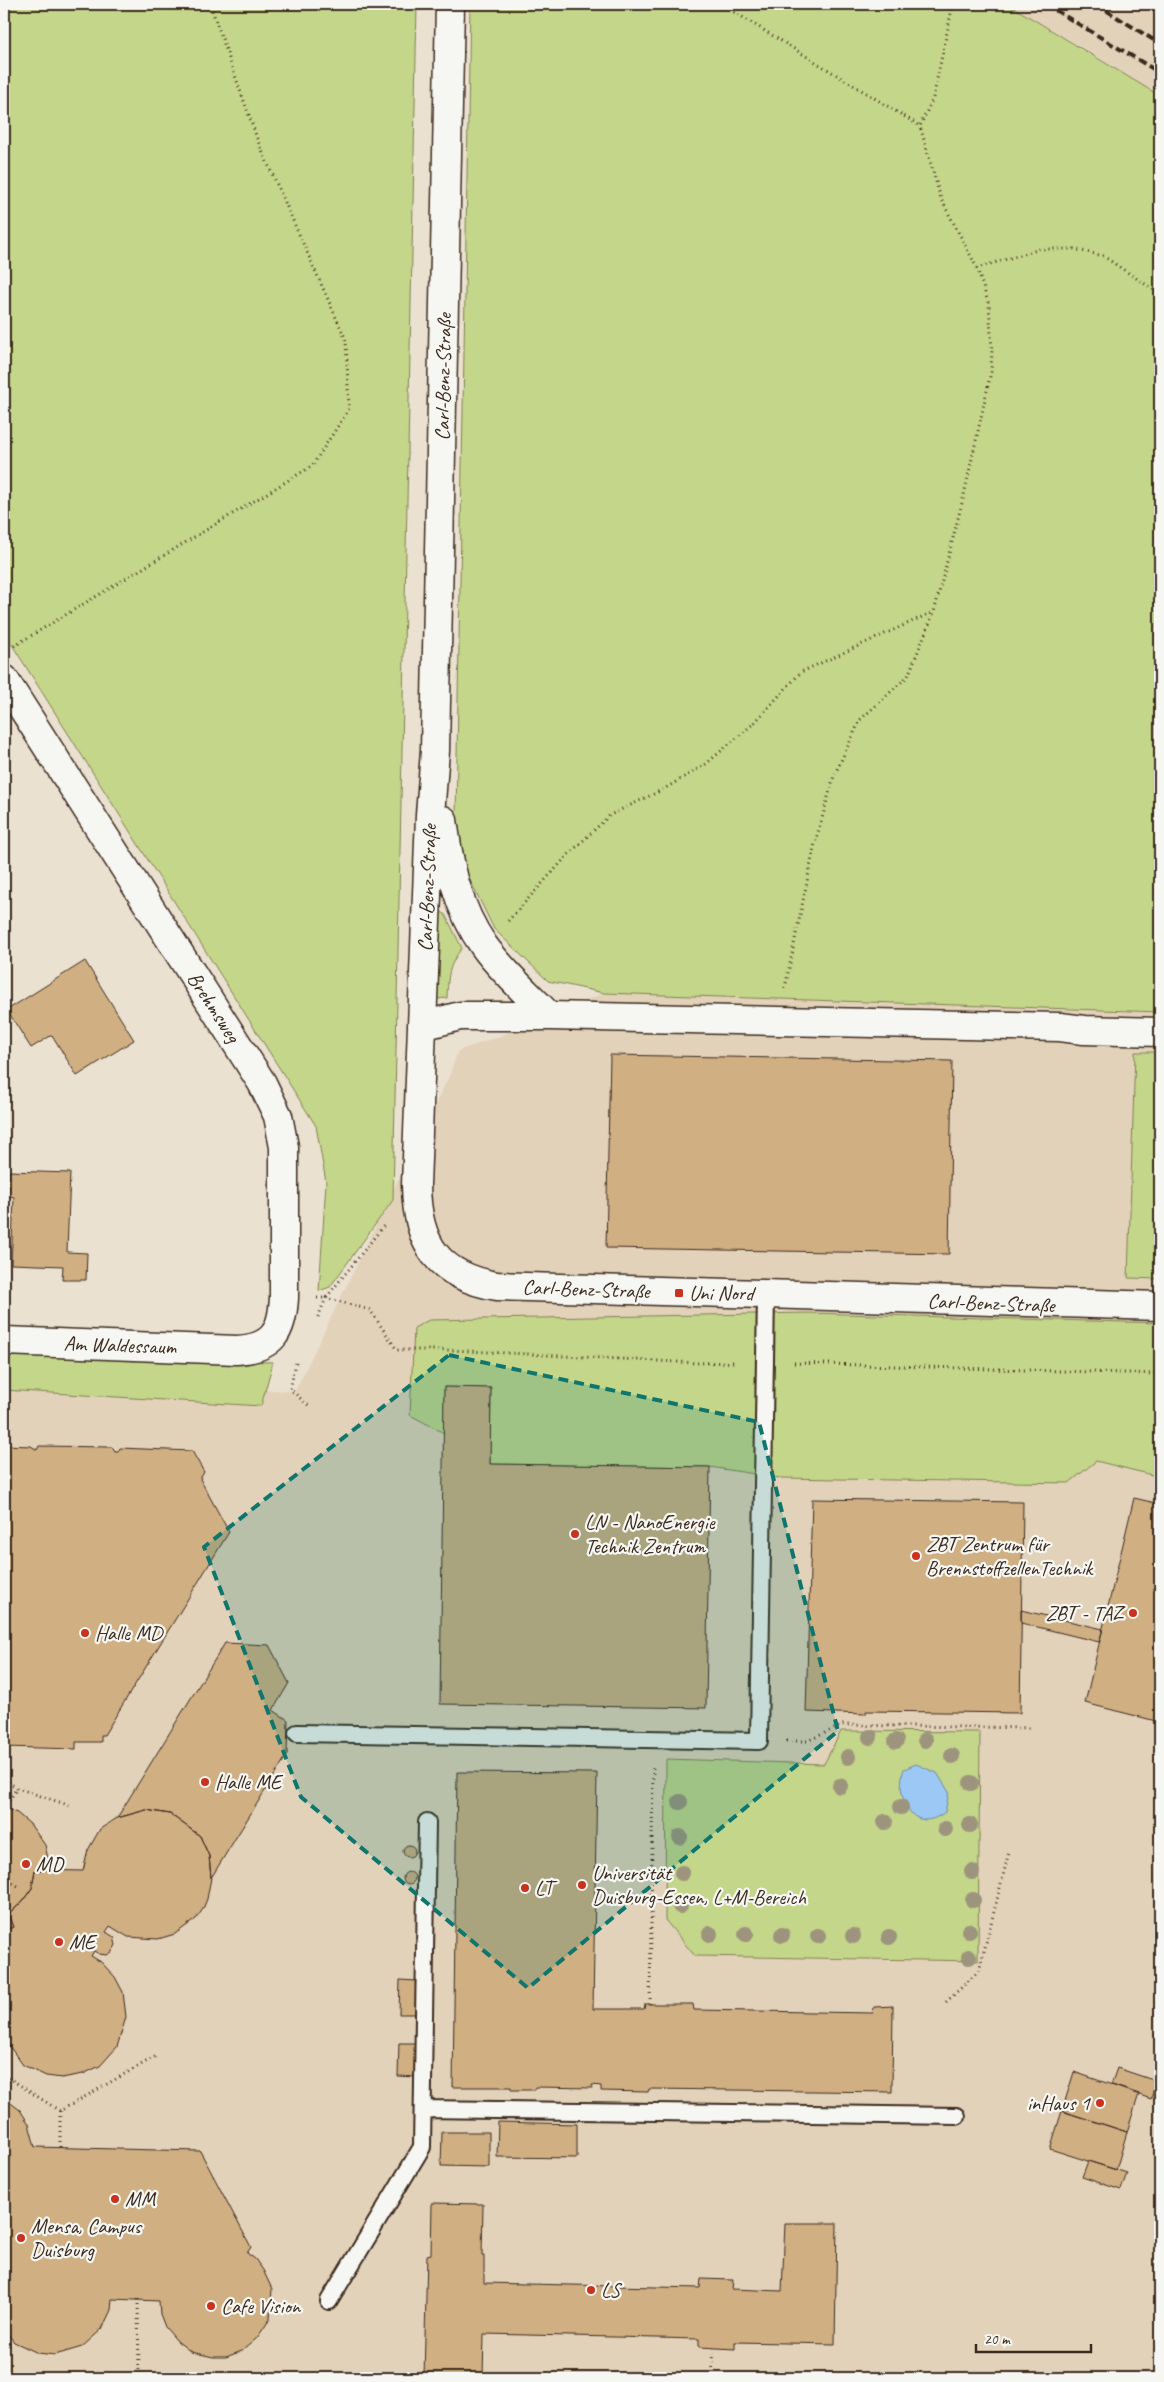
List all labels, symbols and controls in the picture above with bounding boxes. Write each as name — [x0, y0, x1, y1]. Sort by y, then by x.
street label: Carl-Benz-Straße — [429, 311, 457, 441]
street label: Carl-Benz-Straße — [412, 822, 442, 952]
street label: Brehmsweg — [182, 967, 247, 1048]
street label: Carl-Benz-Straße — [522, 1274, 652, 1304]
place label: Uni Nord — [689, 1280, 756, 1306]
marker: Uni Nord — [673, 1287, 685, 1299]
street label: Carl-Benz-Straße — [927, 1288, 1057, 1318]
street label: Am Waldessaum — [63, 1330, 178, 1360]
place label: LN - NanoEnergie Technik Zentrum — [585, 1509, 716, 1559]
marker: LN - NanoEnergie Technik Zentrum — [569, 1528, 581, 1540]
place label: ZBT Zentrum für BrennstoffzellenTechnik — [926, 1531, 1095, 1581]
marker: ZBT Zentrum für BrennstoffzellenTechnik — [910, 1550, 922, 1562]
place label: ZBT - TAZ — [1045, 1600, 1126, 1626]
marker: ZBT - TAZ — [1127, 1607, 1139, 1619]
place label: Halle MD — [95, 1620, 164, 1646]
marker: Halle MD — [79, 1627, 91, 1639]
place label: Halle ME — [215, 1769, 284, 1795]
marker: Halle ME — [199, 1776, 211, 1788]
place label: MD — [36, 1851, 65, 1877]
marker: MD — [20, 1858, 32, 1870]
place label: Universität Duisburg-Essen, L+M-Bereich — [592, 1860, 806, 1910]
place label: LT — [535, 1875, 558, 1901]
marker: Universität Duisburg-Essen, L+M-Bereich — [576, 1879, 588, 1891]
marker: LT — [519, 1882, 531, 1894]
place label: ME — [69, 1929, 98, 1955]
marker: ME — [53, 1936, 65, 1948]
place label: inHaus 1 — [1027, 2090, 1092, 2116]
marker: inHaus 1 — [1094, 2097, 1106, 2109]
place label: MM — [125, 2186, 157, 2212]
marker: MM — [109, 2193, 121, 2205]
place label: Mensa, Campus Duisburg — [31, 2213, 143, 2263]
marker: Mensa, Campus Duisburg — [15, 2232, 27, 2244]
place label: LS — [601, 2277, 623, 2303]
marker: LS — [585, 2284, 597, 2296]
place label: Cafe Vision — [221, 2293, 302, 2319]
marker: Cafe Vision — [205, 2300, 217, 2312]
scale bar — [976, 2322, 1092, 2354]
text: 20 m — [984, 2330, 1011, 2349]

